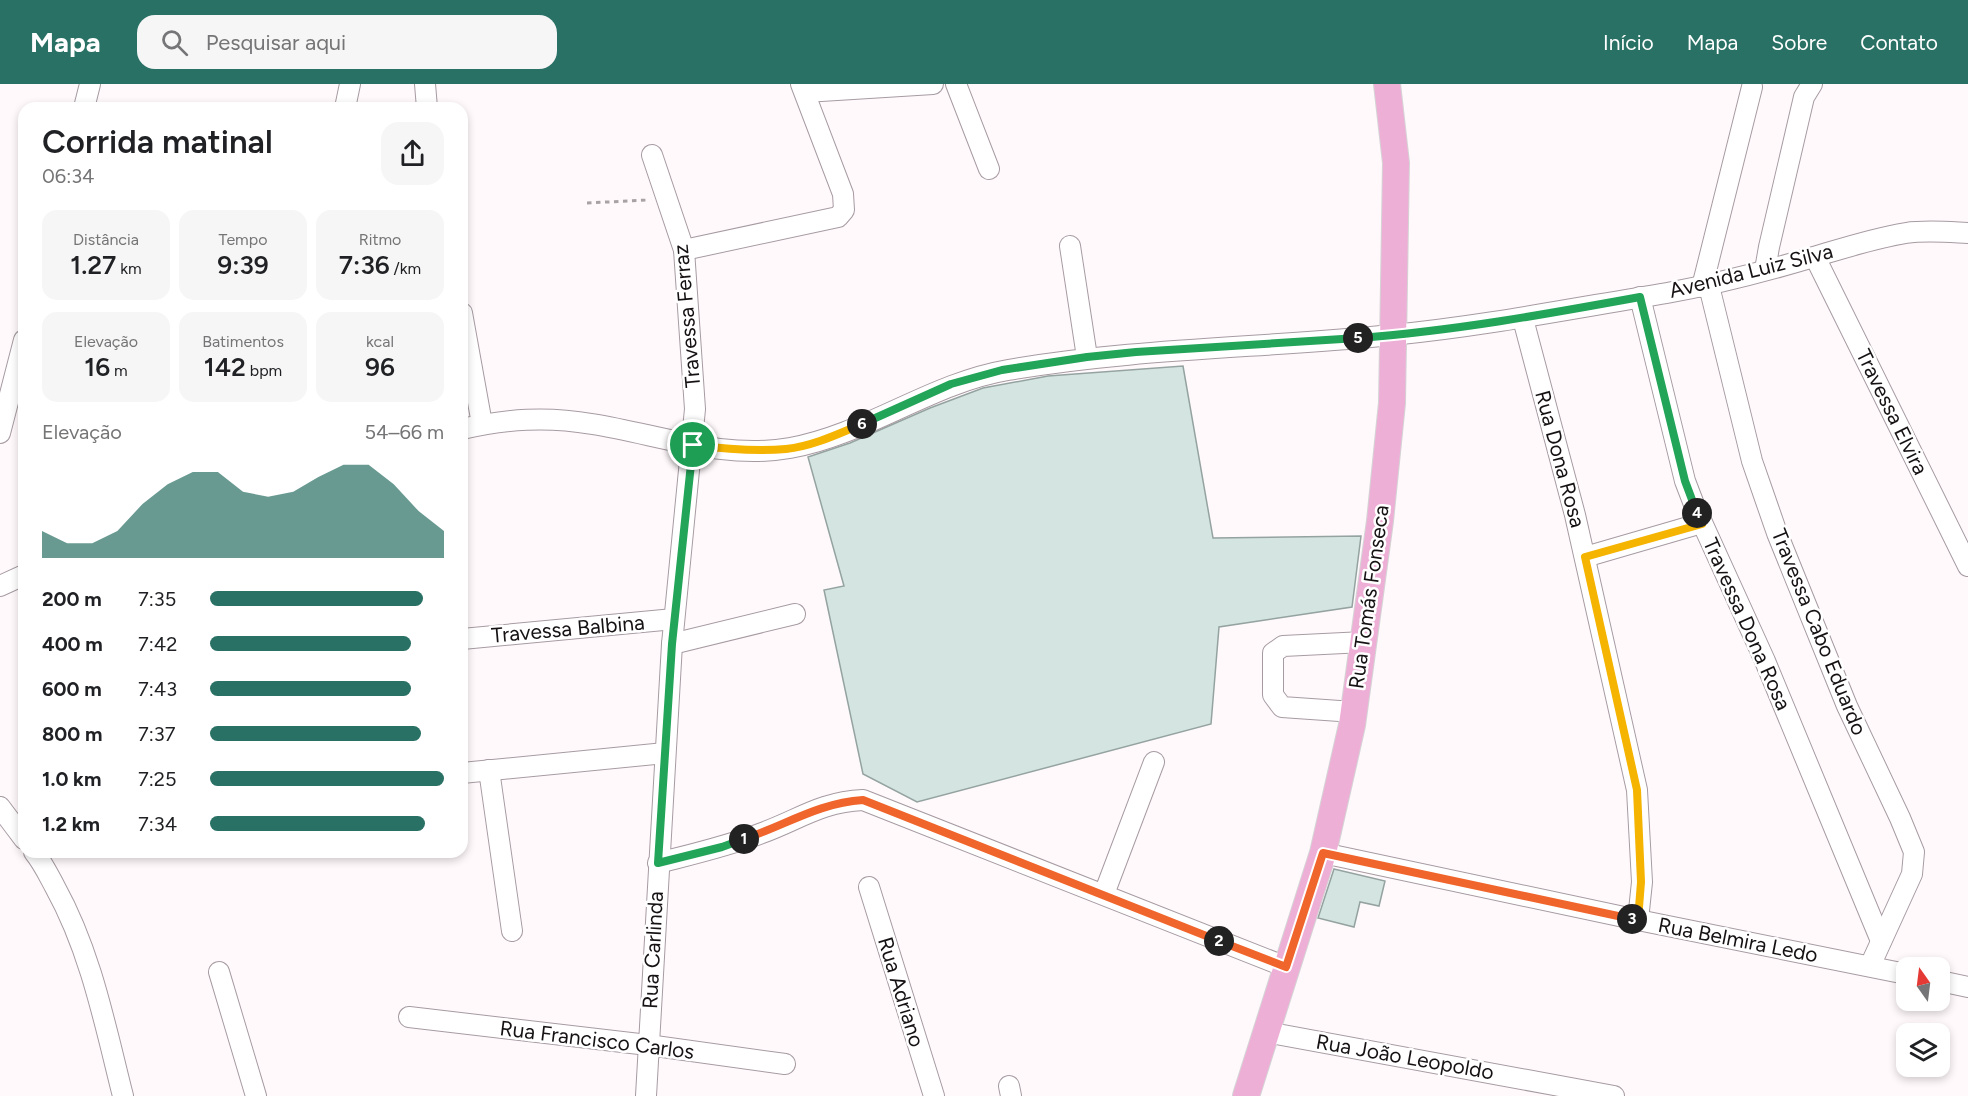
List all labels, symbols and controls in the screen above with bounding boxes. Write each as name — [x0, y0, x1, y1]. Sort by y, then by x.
search box — [137, 15, 557, 69]
text: Mapa — [30, 25, 101, 59]
icon: search — [158, 26, 191, 59]
text: Pesquisar aqui — [206, 29, 346, 56]
text: Início — [1603, 30, 1654, 55]
text: Mapa — [1687, 30, 1738, 55]
text: Sobre — [1771, 30, 1827, 55]
text: Contato — [1860, 30, 1938, 55]
text: Corrida matinal — [42, 122, 273, 161]
button: share — [381, 122, 444, 185]
text: 06:34 — [42, 164, 95, 188]
text: Distância — [73, 230, 139, 249]
text: Tempo — [219, 230, 267, 249]
text: Ritmo — [359, 230, 401, 249]
street label: Avenida Luiz Silva — [1667, 238, 1835, 303]
street label: Travessa Ferraz — [668, 243, 705, 389]
text: 1.27 — [70, 249, 116, 281]
text: 9:39 — [217, 249, 269, 281]
text: 7:36 — [339, 249, 390, 281]
text: km — [116, 259, 142, 278]
text: /km — [390, 259, 421, 278]
pin: 5 — [1343, 323, 1373, 353]
text: 5 — [1353, 328, 1363, 347]
text: Elevação — [74, 332, 138, 351]
text: Batimentos — [202, 332, 284, 351]
text: kcal — [366, 332, 394, 351]
street label: Travessa Elvira — [1851, 345, 1934, 479]
text: 16 — [84, 351, 110, 383]
text: 142 — [204, 351, 246, 383]
text: 96 — [365, 351, 395, 383]
text: m — [110, 361, 128, 380]
text: bpm — [246, 361, 282, 380]
street label: Rua Dona Rosa — [1530, 388, 1591, 530]
pin: 6 — [847, 409, 877, 439]
text: 6 — [857, 414, 867, 433]
pin — [667, 419, 718, 470]
text: Elevação — [42, 420, 122, 444]
text: 54–66 m — [364, 420, 444, 444]
icon: arrive — [676, 428, 709, 461]
pin: 4 — [1682, 498, 1712, 528]
street label: Rua Tomás Fonseca — [1343, 503, 1394, 690]
text: 4 — [1692, 503, 1702, 522]
street label: Travessa Cabo Eduardo — [1767, 525, 1872, 739]
street label: Travessa Dona Rosa — [1698, 534, 1797, 714]
text: 200 m — [42, 587, 102, 611]
text: 7:35 — [138, 587, 176, 611]
street label: Travessa Balbina — [490, 609, 646, 648]
text: 400 m — [42, 632, 103, 656]
text: 7:42 — [138, 632, 177, 656]
text: 600 m — [42, 677, 102, 701]
text: 7:43 — [138, 677, 177, 701]
text: 800 m — [42, 722, 102, 746]
text: 7:37 — [138, 722, 175, 746]
text: 1.0 km — [42, 767, 101, 791]
text: 7:25 — [138, 767, 176, 791]
text: 1.2 km — [42, 812, 100, 836]
text: 7:34 — [138, 812, 177, 836]
pin: 1 — [729, 824, 759, 854]
text: 1 — [741, 829, 747, 848]
street label: Rua Carlinda — [637, 890, 668, 1010]
pin: 3 — [1617, 904, 1647, 934]
text: 3 — [1628, 909, 1636, 928]
street label: Rua Belmira Ledo — [1656, 912, 1820, 967]
pin: 2 — [1204, 926, 1234, 956]
text: 2 — [1214, 931, 1224, 950]
street label: Rua Adriano — [873, 934, 930, 1050]
north arrow — [1896, 957, 1950, 1011]
map controls — [1896, 957, 1950, 1077]
street label: Rua Francisco Carlos — [498, 1015, 696, 1064]
button: layers — [1896, 1023, 1950, 1077]
street label: Rua João Leopoldo — [1314, 1029, 1496, 1084]

